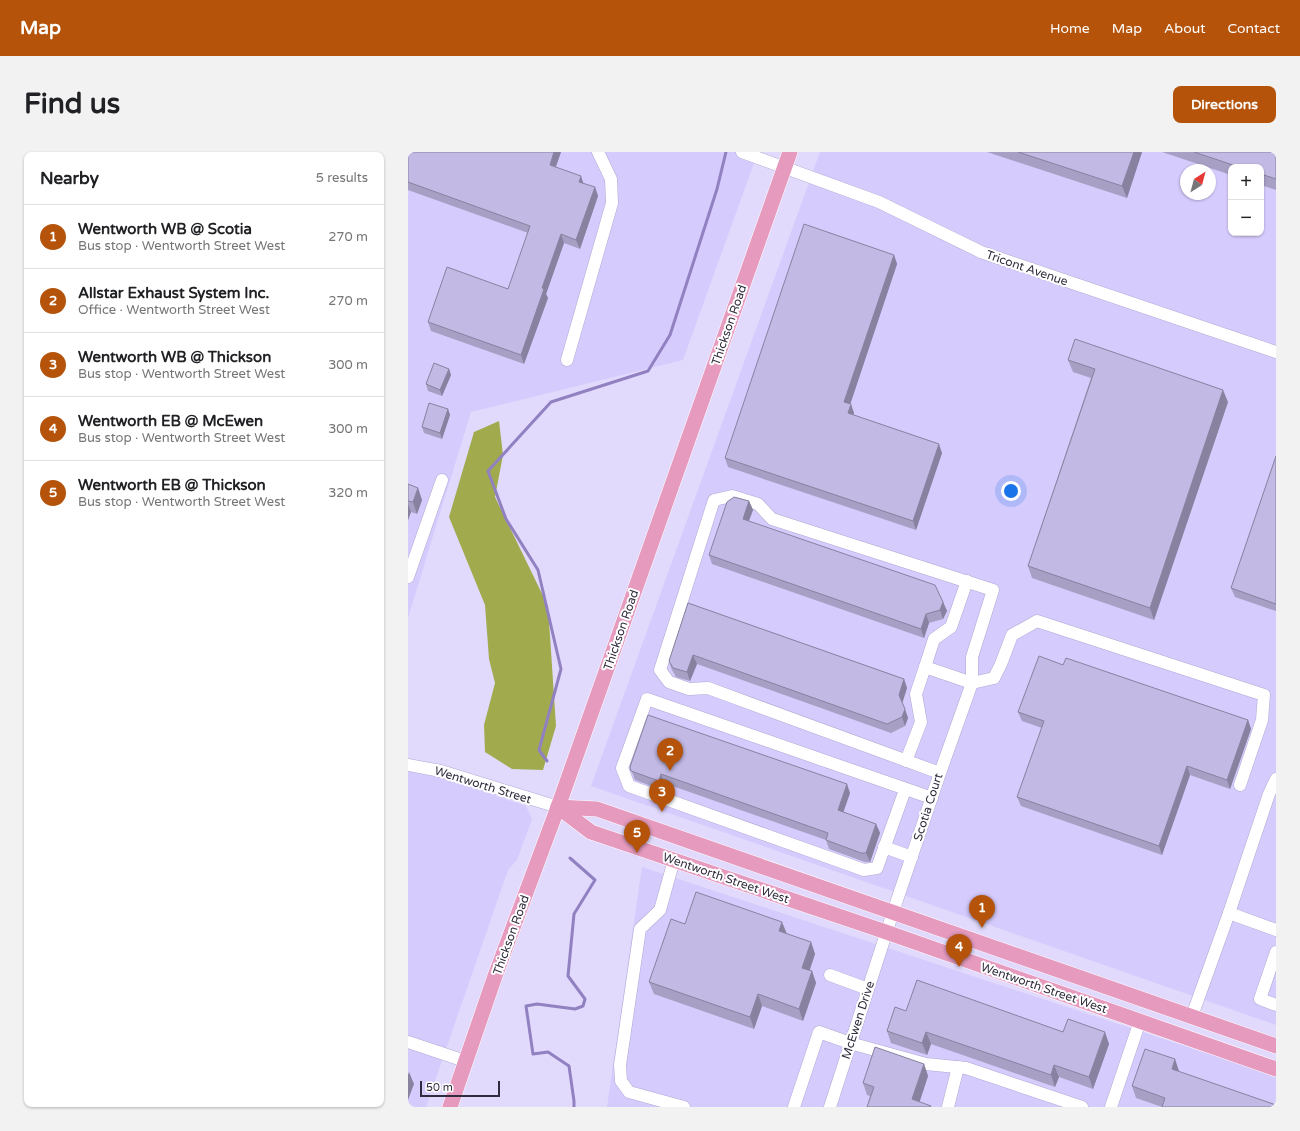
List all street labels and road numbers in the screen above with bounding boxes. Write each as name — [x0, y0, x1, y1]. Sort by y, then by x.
street label: Tricont Avenue — [984, 247, 1070, 289]
street label: Thickson Road — [709, 283, 749, 367]
street label: Thickson Road — [601, 588, 641, 672]
street label: Wentworth Street — [433, 764, 534, 807]
street label: Scotia Court — [910, 771, 946, 843]
street label: Wentworth Street West — [661, 850, 791, 906]
street label: Thickson Road — [490, 893, 532, 977]
street label: Wentworth Street West — [979, 960, 1109, 1016]
street label: McEwen Drive — [839, 979, 877, 1061]

